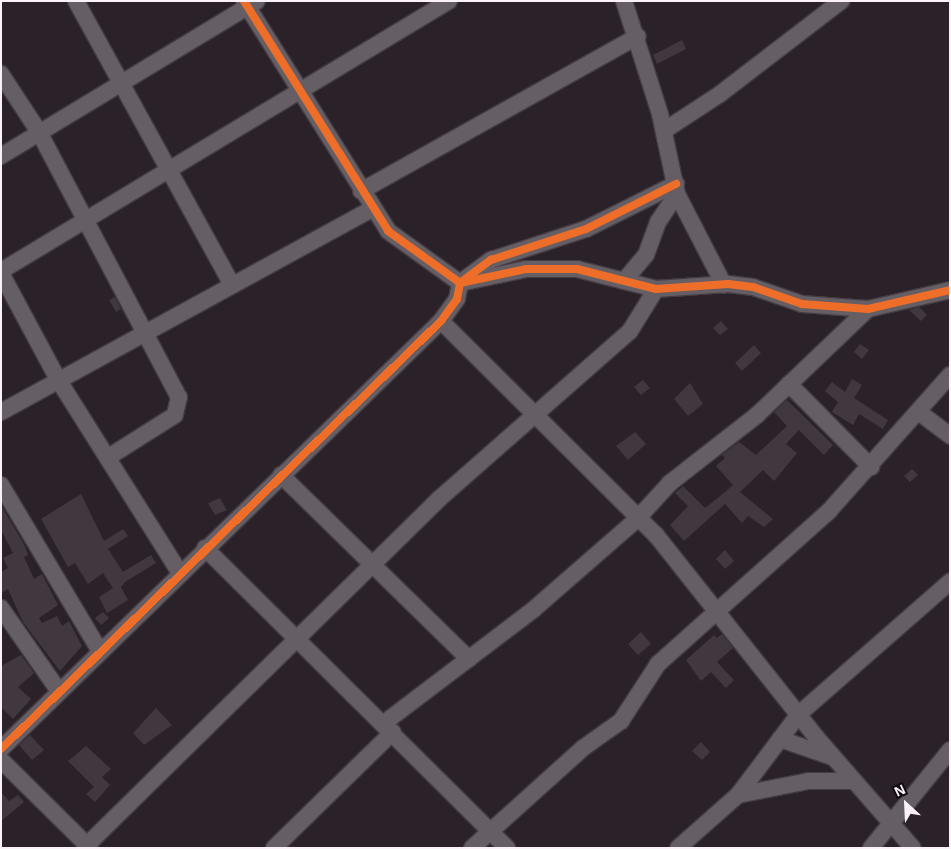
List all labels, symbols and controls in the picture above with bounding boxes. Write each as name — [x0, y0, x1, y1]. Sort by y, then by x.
north arrow — [881, 779, 931, 829]
text: N — [892, 781, 908, 800]

